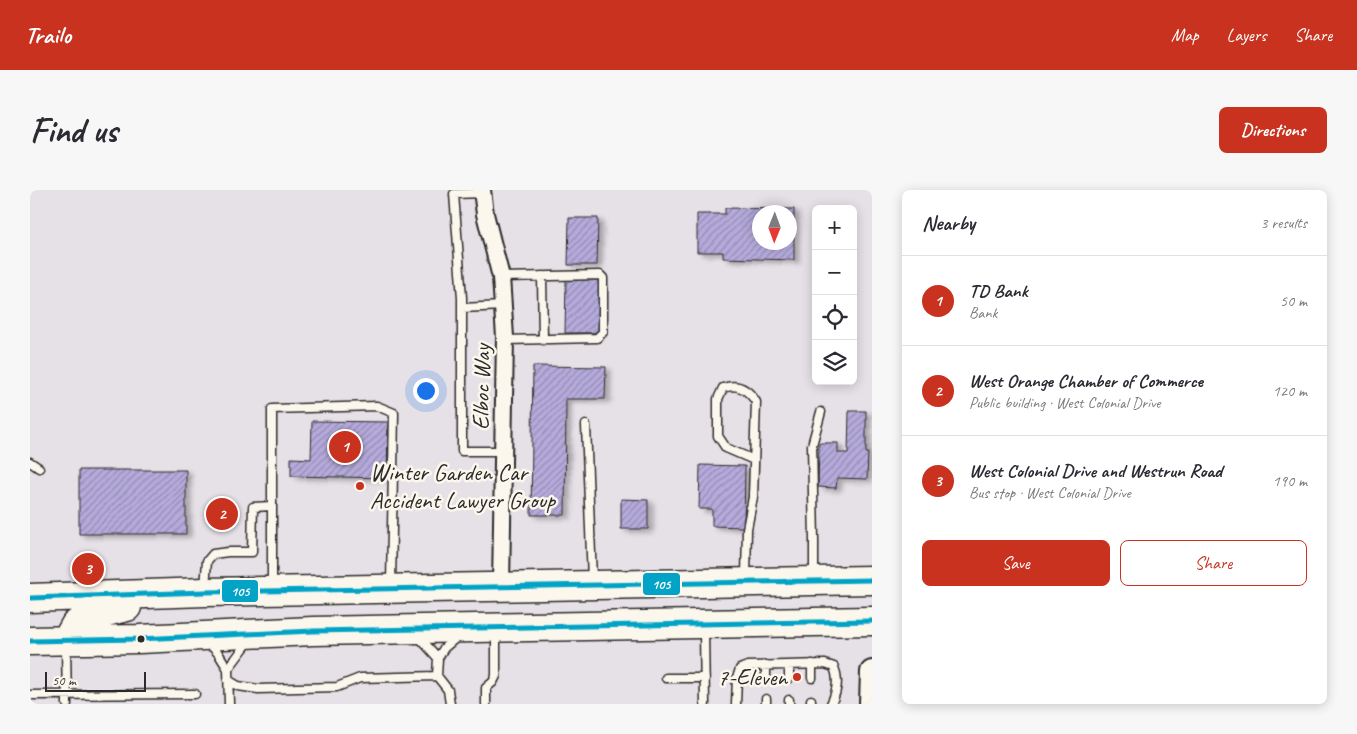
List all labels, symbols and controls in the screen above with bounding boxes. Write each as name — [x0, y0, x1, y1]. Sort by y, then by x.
text: Trailo — [25, 20, 71, 50]
text: Map — [1171, 24, 1199, 46]
text: Layers — [1227, 24, 1266, 46]
text: Share — [1294, 24, 1332, 46]
button: Directions — [1219, 107, 1327, 153]
text: Find us — [30, 108, 117, 153]
north arrow — [752, 205, 797, 250]
map controls — [812, 205, 857, 385]
button: + — [812, 205, 857, 250]
text: Nearby — [922, 210, 975, 236]
text: 3 results — [1260, 213, 1307, 233]
button: − — [812, 250, 857, 295]
text: TD Bank — [969, 279, 1028, 303]
text: 1 — [934, 291, 942, 311]
text: 50 m — [1280, 291, 1307, 311]
button: locate — [812, 295, 857, 340]
text: Bank — [969, 303, 997, 323]
button: layers — [812, 340, 857, 385]
street label: Elboc Way — [465, 342, 497, 430]
text: West Orange Chamber of Commerce — [969, 369, 1203, 393]
your location — [413, 378, 439, 404]
text: 2 — [934, 381, 942, 401]
text: 120 m — [1273, 381, 1307, 401]
text: Public building · West Colonial Drive — [969, 393, 1161, 413]
pin: 1 — [329, 428, 361, 466]
place label: Winter Garden Car Accident Lawyer Group — [370, 457, 556, 515]
text: West Colonial Drive and Westrun Road — [969, 459, 1222, 483]
text: 3 — [934, 471, 942, 491]
text: 190 m — [1273, 471, 1307, 491]
marker: Winter Garden Car Accident Lawyer Group — [354, 480, 366, 492]
text: Bus stop · West Colonial Drive — [969, 483, 1131, 503]
pin: 2 — [206, 495, 238, 533]
button: Save — [922, 540, 1110, 586]
button: Share — [1120, 540, 1307, 586]
pin: 3 — [72, 550, 104, 588]
line badge: 105 — [642, 572, 681, 596]
text: 105 — [652, 576, 672, 593]
line badge: 105 — [221, 579, 259, 603]
text: 105 — [231, 583, 251, 600]
unlabelled marker — [136, 634, 146, 644]
place label: 7-Eleven — [717, 662, 788, 692]
scale bar — [45, 669, 146, 692]
marker: 7-Eleven — [791, 671, 803, 683]
text: 50 m — [52, 672, 76, 689]

